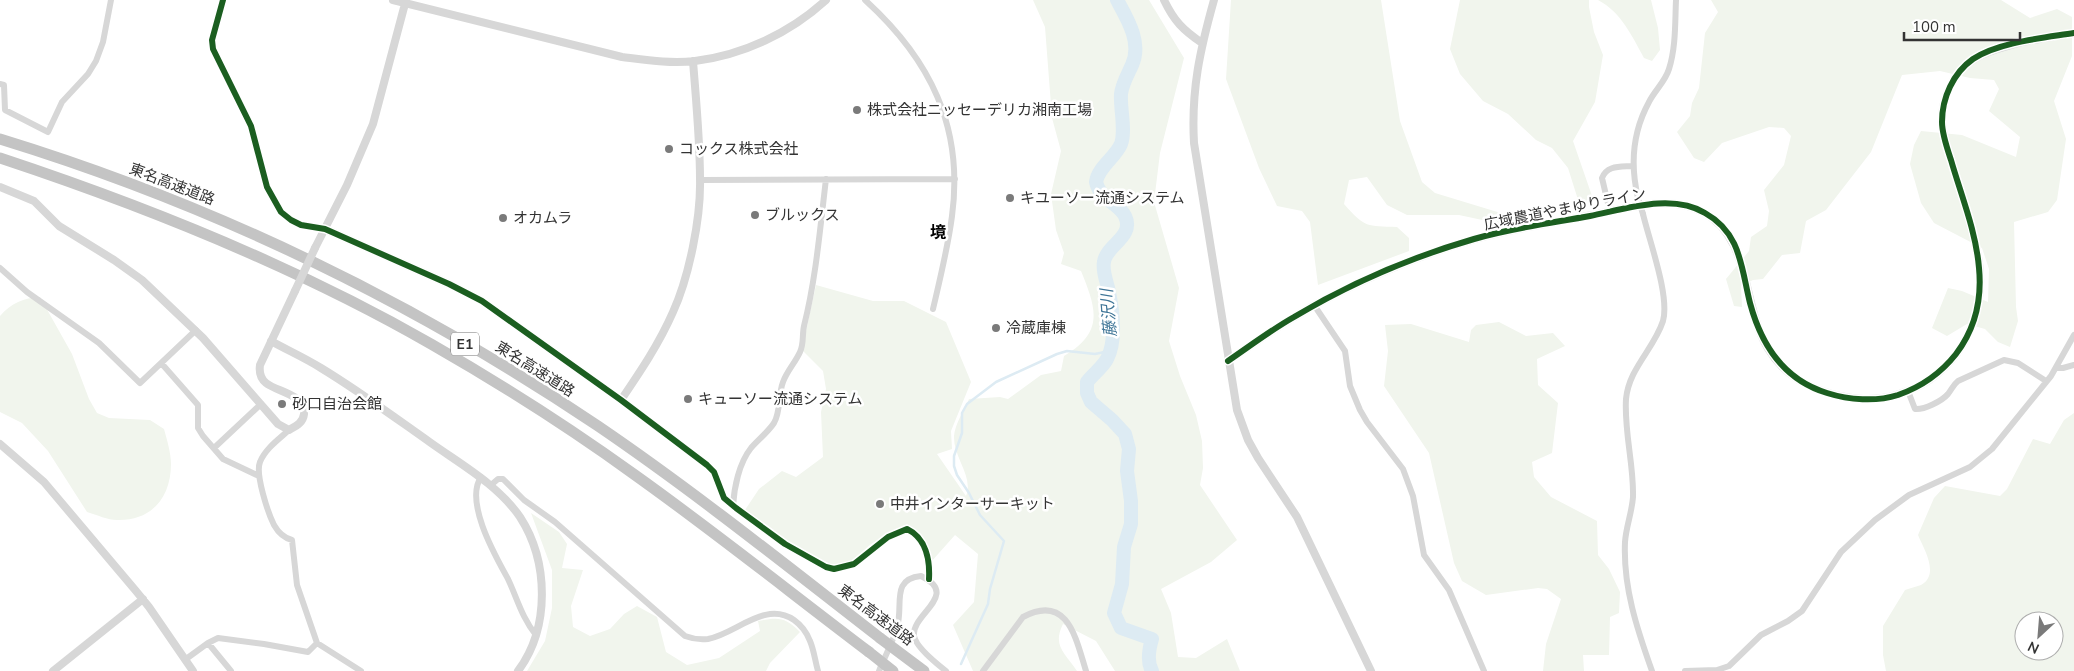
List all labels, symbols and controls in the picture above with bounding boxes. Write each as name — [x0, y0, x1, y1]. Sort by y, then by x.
scale bar — [1904, 10, 2020, 42]
text: 100 m — [1912, 17, 1956, 37]
place label: 株式会社ニッセーデリカ湘南工場 — [867, 100, 1092, 120]
marker: 株式会社ニッセーデリカ湘南工場 — [851, 104, 863, 116]
place label: コックス株式会社 — [679, 139, 799, 159]
marker: コックス株式会社 — [663, 143, 675, 155]
street label: 東名高速道路 — [126, 159, 218, 209]
street label: 広域農道やまゆりライン — [1482, 183, 1648, 235]
place label: キユーソー流通システム — [1020, 188, 1185, 208]
marker: キユーソー流通システム — [1004, 192, 1016, 204]
place label: ブルックス — [765, 205, 840, 225]
place label: オカムラ — [513, 208, 572, 228]
marker: ブルックス — [749, 209, 761, 221]
marker: オカムラ — [497, 212, 509, 224]
district label: 境 — [930, 222, 946, 244]
water label: 藤沢川 — [1096, 286, 1122, 338]
place label: 冷蔵庫棟 — [1006, 318, 1066, 338]
marker: 冷蔵庫棟 — [990, 322, 1002, 334]
road number: E1 — [451, 332, 479, 356]
street label: 東名高速道路 — [492, 337, 578, 401]
place label: キューソー流通システム — [698, 389, 863, 409]
marker: キューソー流通システム — [682, 393, 694, 405]
place label: 砂口自治会館 — [292, 394, 382, 414]
marker: 砂口自治会館 — [276, 398, 288, 410]
place label: 中井インターサーキット — [890, 494, 1055, 514]
marker: 中井インターサーキット — [874, 498, 886, 510]
street label: 東名高速道路 — [834, 580, 918, 650]
north arrow — [2014, 611, 2064, 661]
text: N — [2025, 636, 2042, 658]

